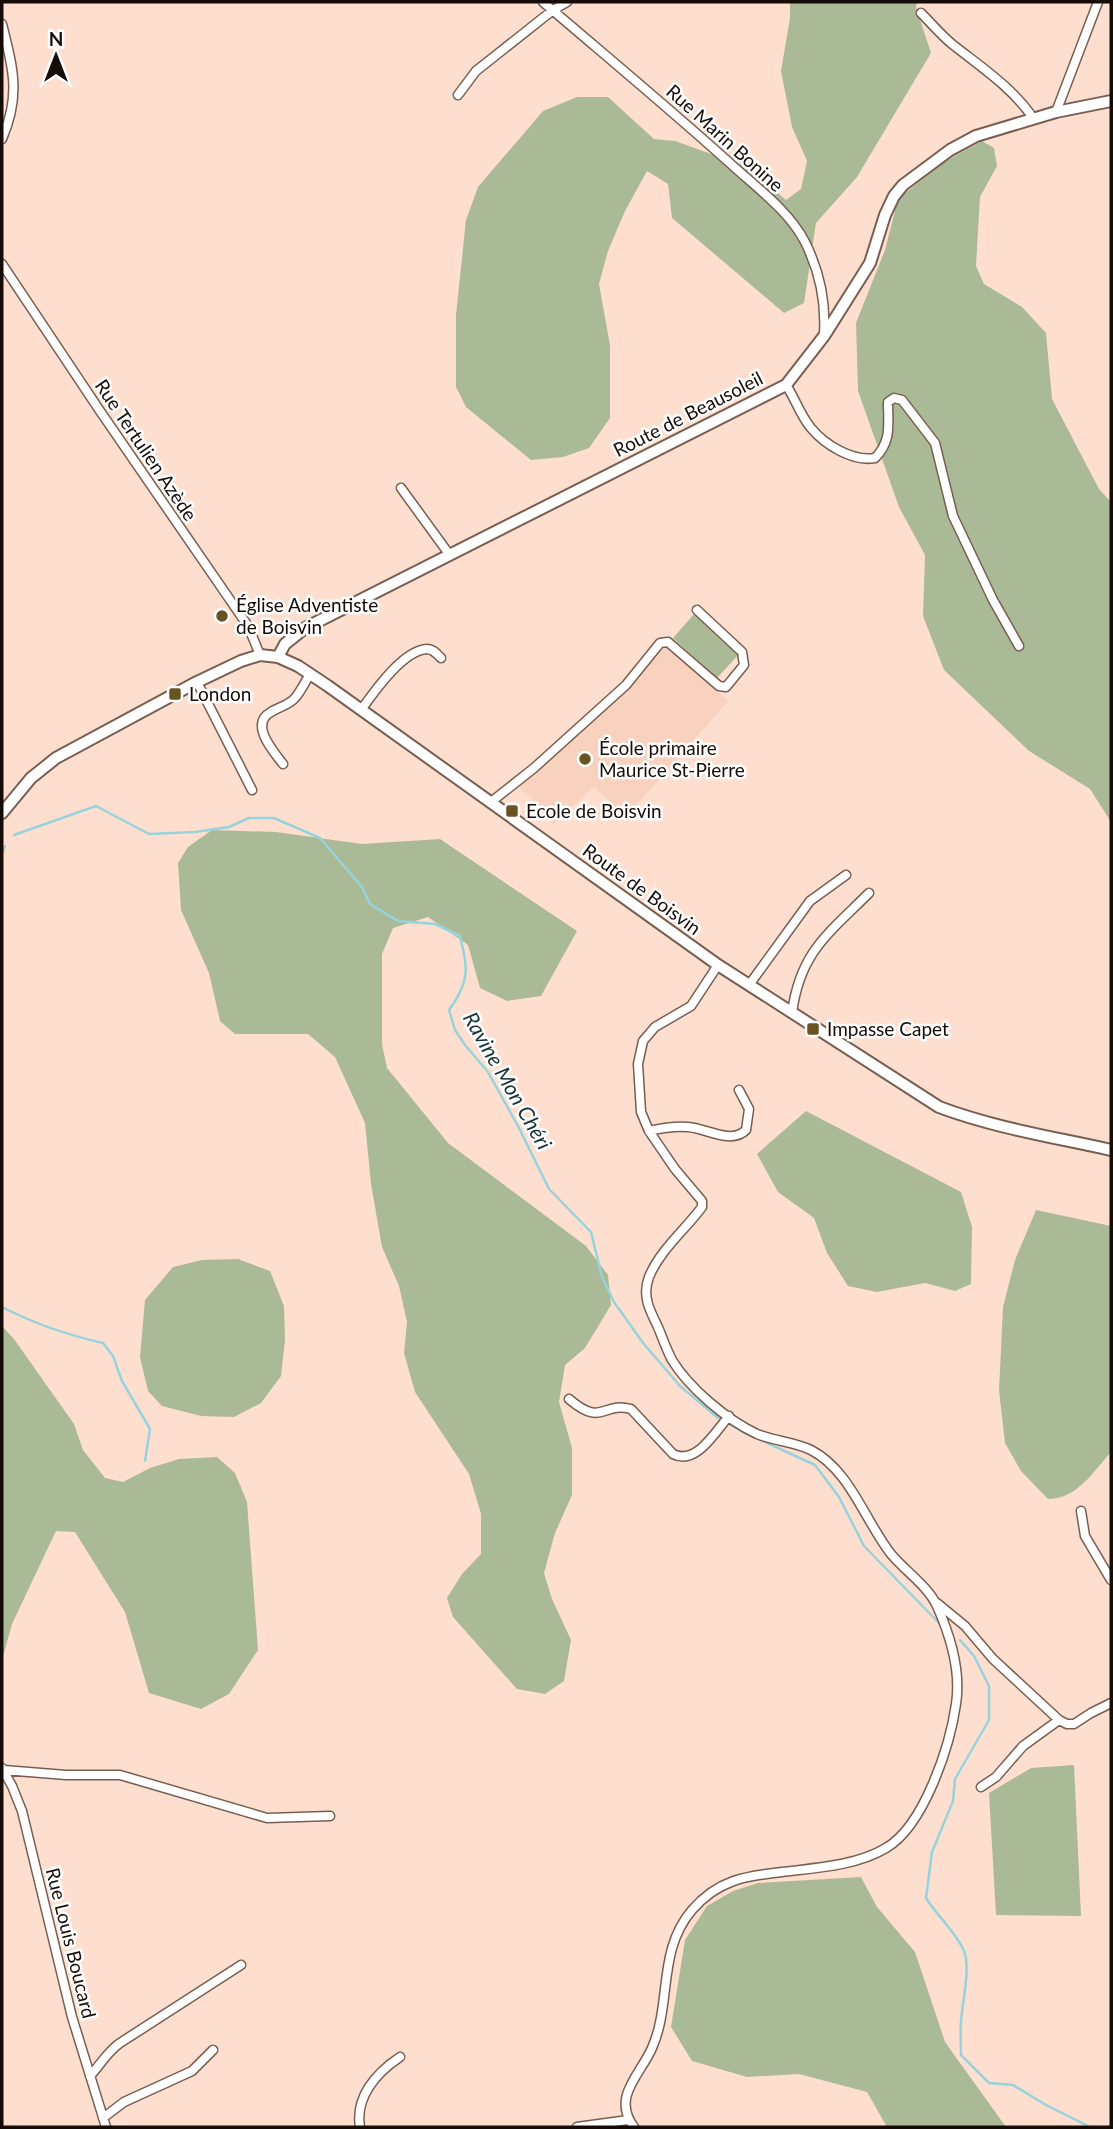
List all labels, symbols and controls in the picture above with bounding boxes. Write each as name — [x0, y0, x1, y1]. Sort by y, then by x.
north arrow — [21, 21, 91, 91]
text: N — [49, 27, 63, 50]
street label: Rue Marin Bonine — [662, 79, 789, 196]
street label: Route de Beausoleil — [609, 366, 766, 461]
street label: Rue Tertulien Azède — [91, 375, 202, 525]
place label: Église Adventiste de Boisvin — [236, 593, 378, 638]
marker: Église Adventiste de Boisvin — [214, 608, 230, 624]
place label: London — [189, 682, 251, 705]
marker: London — [167, 686, 183, 702]
place label: École primaire Maurice St-Pierre — [599, 736, 745, 781]
marker: École primaire Maurice St-Pierre — [577, 751, 593, 767]
place label: Ecole de Boisvin — [526, 799, 662, 822]
marker: Ecole de Boisvin — [504, 803, 520, 819]
street label: Route de Boisvin — [579, 838, 706, 939]
water label: Ravine Mon Chéri — [459, 1007, 558, 1154]
place label: Impasse Capet — [827, 1017, 949, 1040]
marker: Impasse Capet — [805, 1021, 821, 1037]
street label: Rue Louis Boucard — [42, 1865, 101, 2021]

